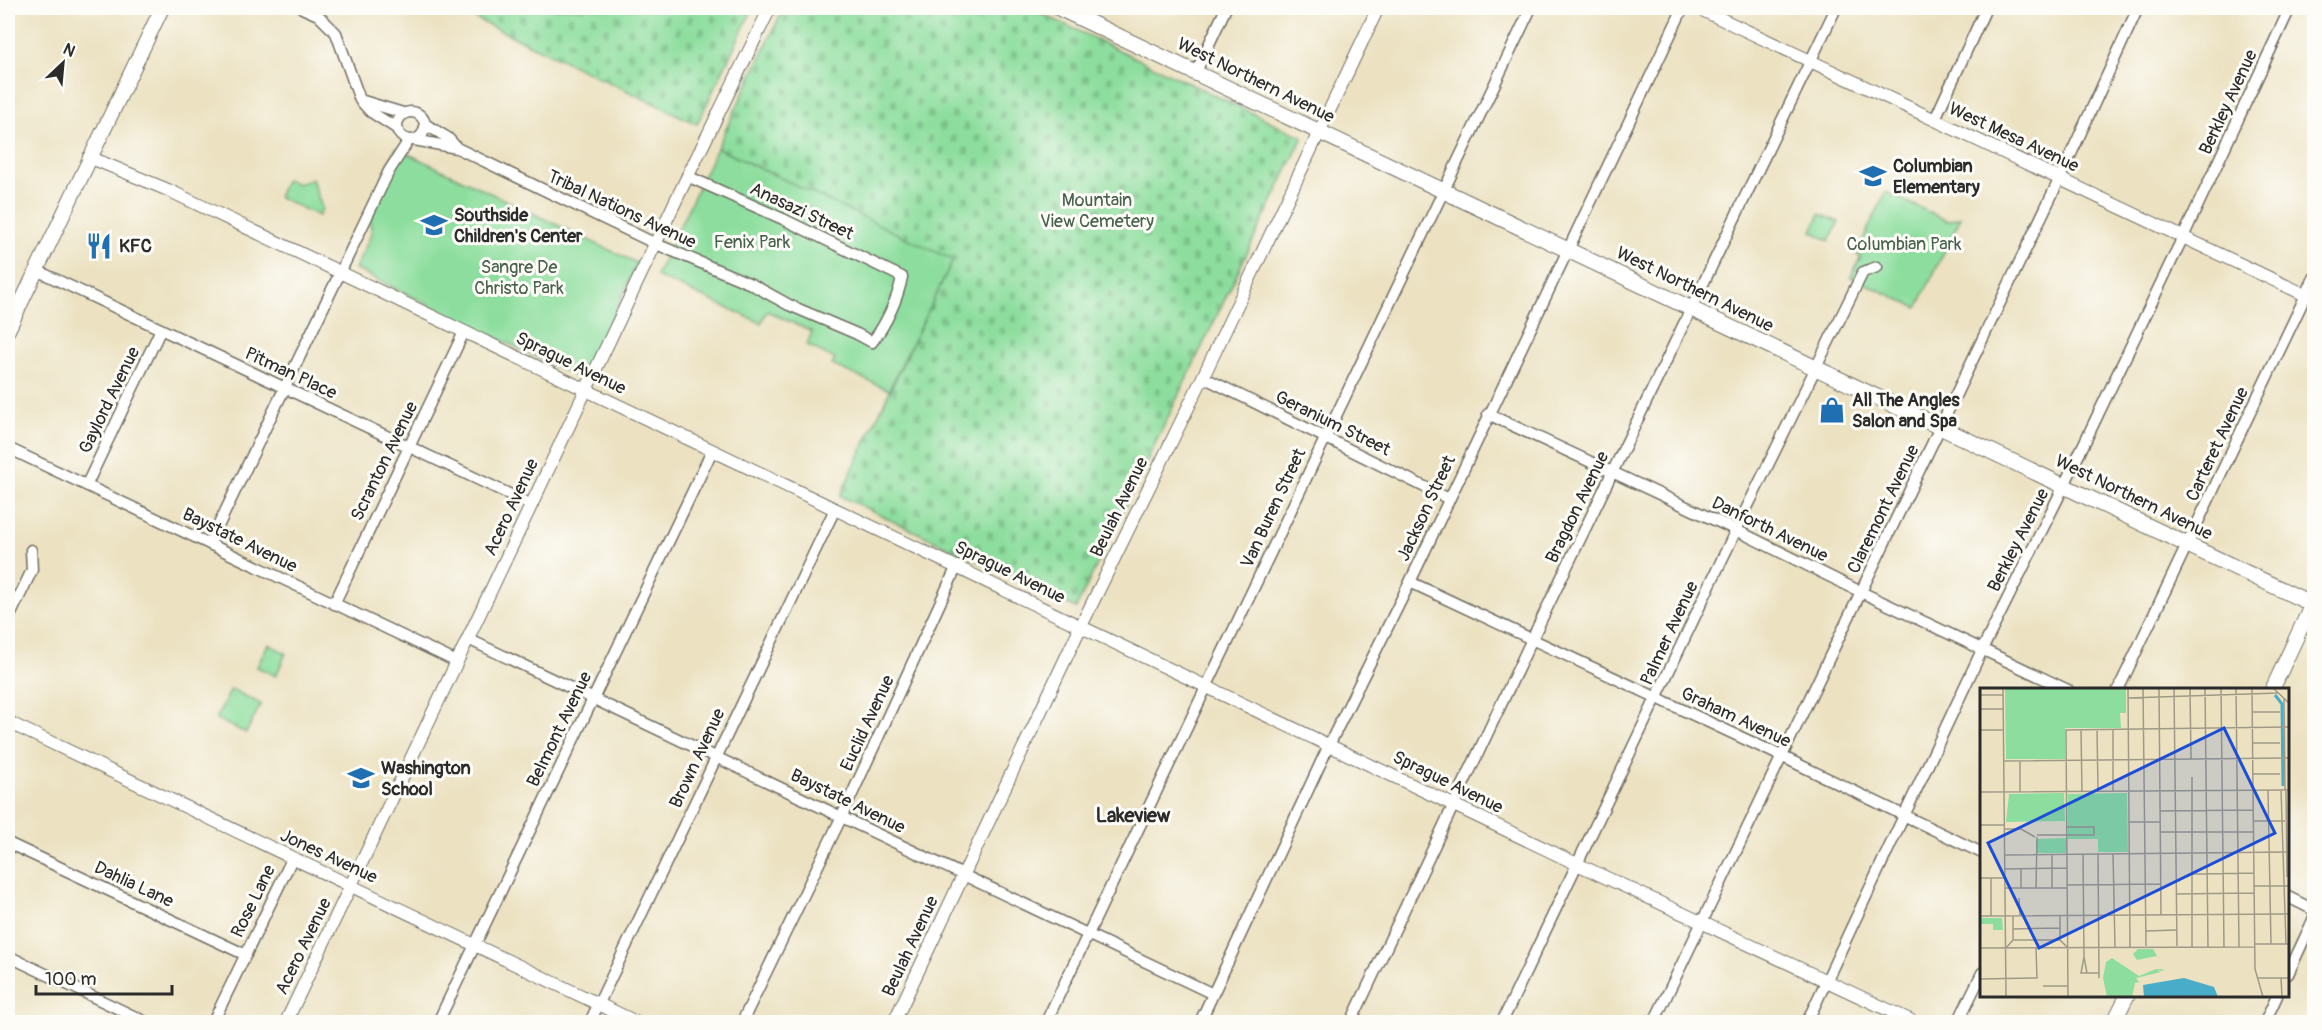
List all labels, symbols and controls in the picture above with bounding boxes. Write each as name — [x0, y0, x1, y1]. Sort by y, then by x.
street label: West Northern Avenue — [1173, 32, 1338, 129]
north arrow — [33, 33, 93, 93]
text: N — [60, 39, 79, 62]
street label: Berkley Avenue — [2194, 46, 2263, 158]
street label: West Mesa Avenue — [1945, 97, 2083, 178]
place label: Columbian Elementary — [1893, 155, 1980, 199]
school or university icon: Columbian Elementary — [1858, 161, 1888, 191]
street label: Tribal Nations Avenue — [544, 165, 700, 254]
street label: Anasazi Street — [746, 177, 858, 246]
park label: Mountain View Cemetery — [1040, 189, 1154, 233]
place label: Southside Children's Center — [454, 204, 583, 248]
school or university icon: Southside Children's Center — [419, 210, 449, 240]
restaurant icon: KFC — [84, 231, 114, 261]
park label: Fenix Park — [714, 231, 791, 254]
park label: Columbian Park — [1846, 233, 1962, 256]
place label: KFC — [119, 235, 152, 258]
street label: West Northern Avenue — [1612, 241, 1777, 338]
park label: Sangre De Christo Park — [474, 256, 564, 300]
street label: Sprague Avenue — [512, 327, 630, 400]
street label: Pitman Place — [241, 342, 341, 405]
street label: Gaylord Avenue — [74, 343, 145, 457]
street label: Carteret Avenue — [2181, 383, 2254, 505]
street label: Geranium Street — [1271, 386, 1395, 462]
place label: All The Angles Salon and Spa — [1852, 389, 1960, 433]
shop icon: All The Angles Salon and Spa — [1817, 395, 1847, 425]
street label: Scranton Avenue — [346, 398, 423, 525]
street label: Claremont Avenue — [1842, 441, 1925, 577]
street label: Van Buren Street — [1236, 444, 1312, 572]
street label: Bragdon Avenue — [1540, 448, 1614, 567]
street label: West Northern Avenue — [2051, 449, 2216, 546]
street label: Jackson Street — [1392, 451, 1461, 565]
street label: Beulah Avenue — [1085, 453, 1154, 561]
street label: Acero Avenue — [479, 455, 544, 560]
street label: Berkley Avenue — [1983, 485, 2054, 596]
street label: Danforth Avenue — [1708, 491, 1832, 568]
street label: Baystate Avenue — [179, 503, 301, 578]
street label: Sprague Avenue — [951, 536, 1069, 609]
street label: Palmer Avenue — [1635, 577, 1704, 689]
street label: Belmont Avenue — [522, 668, 597, 791]
street label: Euclid Avenue — [835, 672, 900, 775]
street label: Graham Avenue — [1677, 682, 1795, 753]
inset map — [1980, 688, 2289, 997]
street label: Brown Avenue — [664, 705, 731, 812]
street label: Sprague Avenue — [1389, 746, 1507, 819]
place label: Washington School — [381, 757, 471, 801]
school or university icon: Washington School — [346, 763, 376, 793]
street label: Baystate Avenue — [787, 764, 909, 839]
district label: Lakeview — [1096, 803, 1171, 828]
street label: Jones Avenue — [277, 824, 381, 889]
street label: Dahlia Lane — [90, 856, 177, 913]
street label: Rose Lane — [226, 861, 281, 941]
street label: Beulah Avenue — [877, 892, 944, 1000]
street label: Acero Avenue — [270, 894, 337, 998]
scale bar — [36, 958, 172, 996]
text: 100 m — [45, 968, 97, 991]

